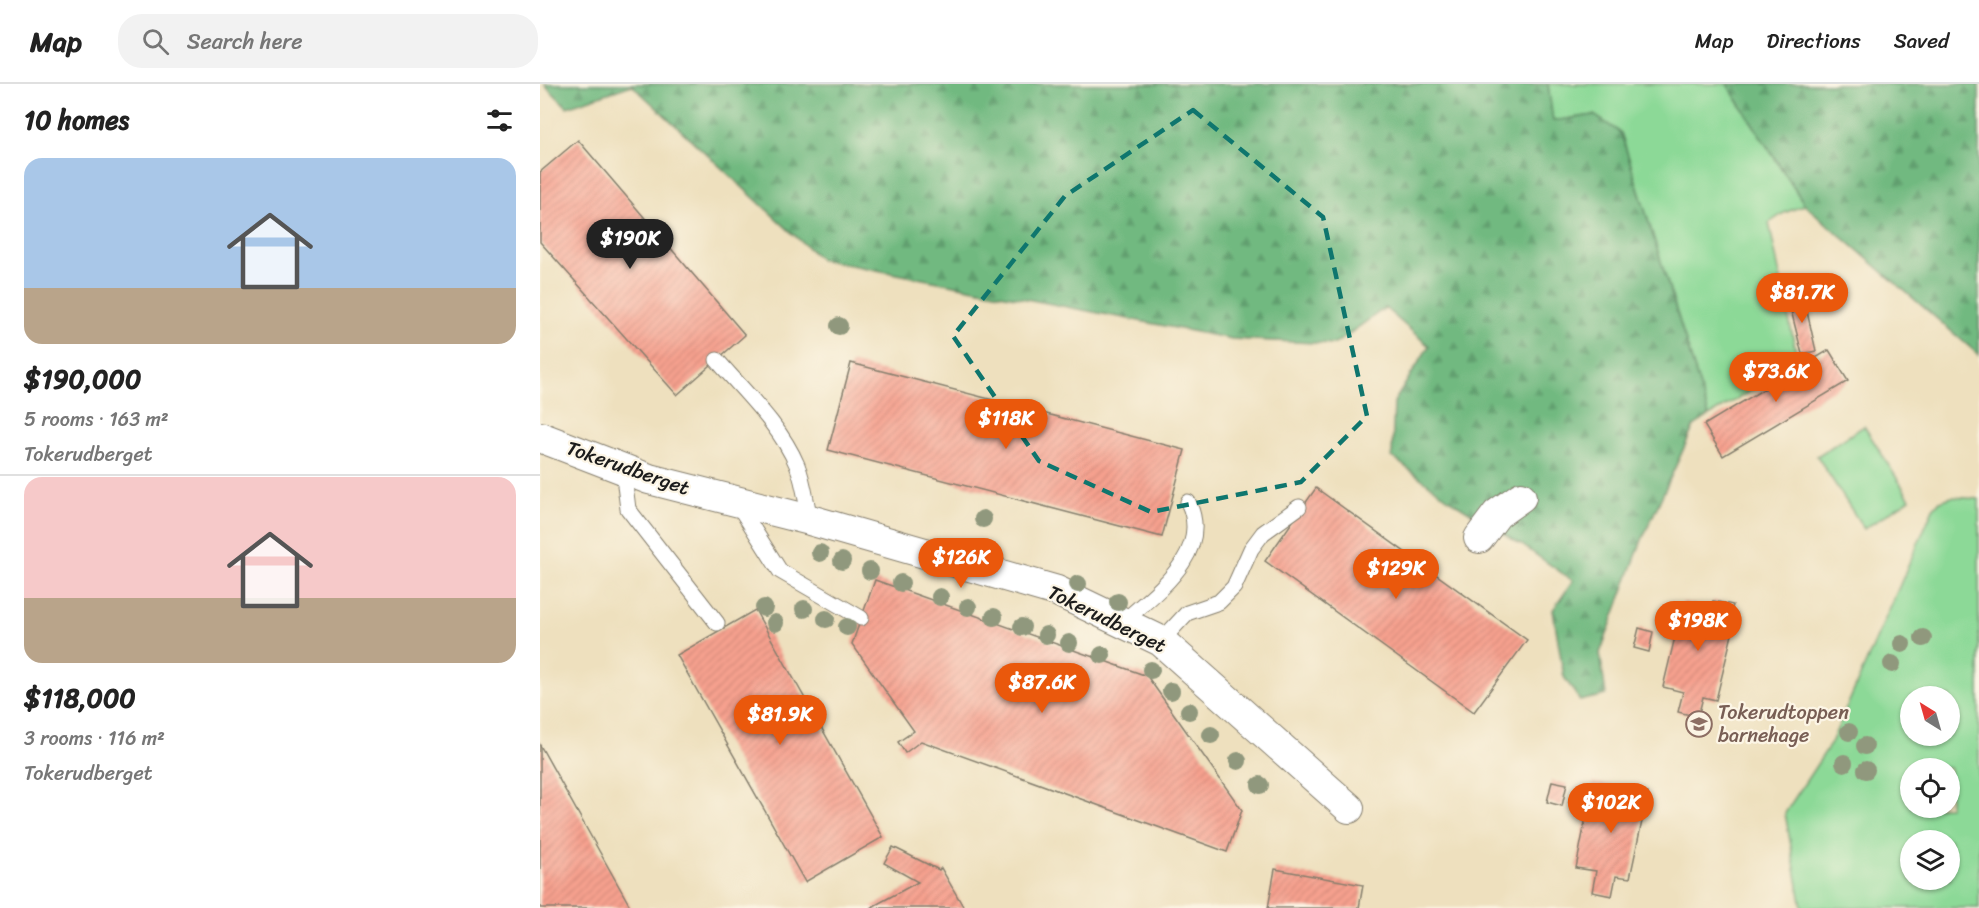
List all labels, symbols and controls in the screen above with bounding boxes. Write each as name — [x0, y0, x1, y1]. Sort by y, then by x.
search box — [118, 14, 538, 68]
text: Map — [30, 17, 82, 66]
text: Search here — [187, 22, 303, 61]
text: Map — [1695, 22, 1733, 60]
text: Directions — [1766, 22, 1861, 60]
text: Saved — [1894, 22, 1949, 60]
icon: search — [139, 25, 172, 58]
text: 10 homes — [24, 97, 129, 143]
icon: filters — [483, 104, 516, 137]
icon: home — [216, 197, 324, 305]
pin: $190K — [588, 219, 672, 270]
text: $190K — [600, 221, 660, 256]
pin: $81.7K — [1753, 273, 1851, 324]
text: $81.7K — [1770, 275, 1834, 310]
pin: $73.6K — [1727, 352, 1825, 403]
text: $73.6K — [1743, 354, 1809, 389]
text: $190,000 — [24, 356, 141, 402]
pin: $118K — [964, 399, 1048, 450]
text: $118K — [979, 401, 1033, 436]
text: 5 rooms · 163 m² — [24, 402, 169, 437]
street label: Tokerudberget — [562, 431, 695, 506]
text: Tokerudberget — [24, 437, 152, 472]
icon: home — [216, 516, 324, 624]
pin: $126K — [919, 538, 1003, 589]
text: $126K — [932, 540, 990, 575]
pin: $129K — [1354, 549, 1438, 600]
text: $129K — [1367, 551, 1425, 586]
street label: Tokerudberget — [1042, 575, 1173, 663]
pin: $198K — [1656, 601, 1740, 652]
text: $198K — [1669, 603, 1727, 638]
pin: $87.6K — [993, 663, 1091, 714]
text: $87.6K — [1009, 665, 1075, 700]
text: $118,000 — [24, 675, 136, 721]
north arrow — [1900, 686, 1960, 746]
map controls — [1900, 686, 1960, 890]
pin: $81.9K — [731, 695, 829, 746]
place label: Tokerudtoppen barnehage — [1718, 695, 1849, 753]
text: $81.9K — [748, 697, 812, 732]
school or university icon: Tokerudtoppen barnehage — [1684, 709, 1714, 739]
text: 3 rooms · 116 m² — [24, 721, 165, 756]
text: Tokerudberget — [24, 756, 152, 791]
button: locate — [1900, 758, 1960, 818]
pin: $102K — [1569, 783, 1653, 834]
text: $102K — [1582, 785, 1640, 820]
button: layers — [1900, 830, 1960, 890]

